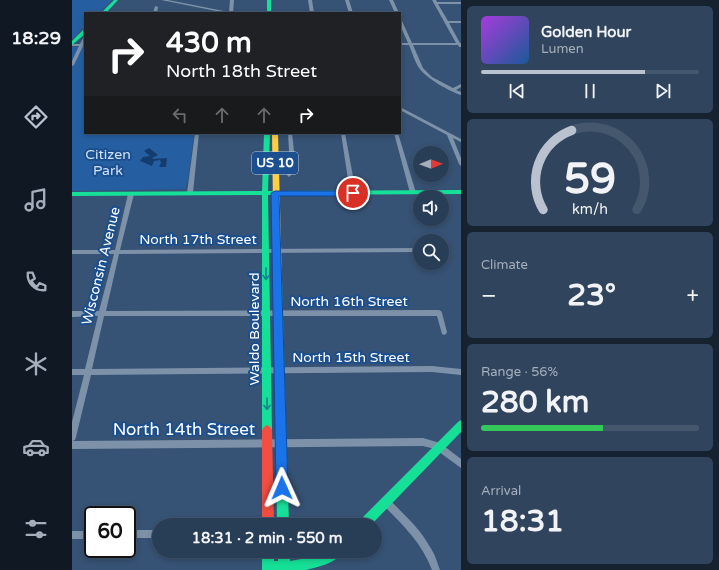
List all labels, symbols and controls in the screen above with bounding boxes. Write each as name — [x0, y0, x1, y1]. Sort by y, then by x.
text: Golden Hour — [541, 23, 631, 41]
text: 430 m — [166, 26, 252, 60]
text: 18:29 — [11, 27, 61, 49]
icon: right — [100, 28, 152, 80]
text: Lumen — [541, 41, 584, 57]
text: North 18th Street — [166, 60, 317, 82]
icon: previous — [506, 80, 528, 102]
icon: pause — [579, 80, 601, 102]
icon: next — [652, 80, 674, 102]
icon: directions — [22, 103, 50, 131]
icon: left — [169, 104, 191, 126]
icon: ahead — [211, 104, 233, 126]
icon: ahead — [253, 104, 275, 126]
icon: right — [295, 104, 317, 126]
park label: Citizen Park — [85, 146, 131, 179]
north arrow — [413, 146, 449, 182]
map controls — [413, 146, 449, 270]
road number: US 10 — [252, 152, 298, 174]
text: 59 — [564, 155, 616, 205]
pin — [336, 176, 370, 210]
icon: arrive — [342, 182, 364, 204]
icon: music — [22, 186, 50, 214]
button: sound — [413, 190, 449, 226]
text: km/h — [572, 201, 608, 218]
street label: Wisconsin Avenue — [78, 205, 124, 327]
street label: North 17th Street — [139, 231, 257, 248]
button: search — [413, 234, 449, 270]
text: Climate — [481, 257, 528, 273]
one-way arrow — [262, 267, 270, 280]
icon: phone — [22, 268, 50, 296]
street label: Waldo Boulevard — [246, 272, 263, 386]
text: 23° — [567, 277, 616, 314]
text: − — [481, 283, 497, 309]
text: + — [687, 283, 699, 309]
street label: North 16th Street — [290, 293, 408, 310]
street label: North 15th Street — [292, 349, 410, 366]
icon: climate — [22, 350, 50, 378]
text: Range · 56% — [481, 364, 558, 380]
text: 280 km — [481, 384, 589, 421]
one-way arrow — [263, 397, 271, 410]
street label: North 14th Street — [113, 419, 256, 440]
icon: car — [22, 433, 50, 461]
position arrow — [261, 467, 303, 509]
text: Arrival — [481, 483, 521, 499]
text: 18:31 — [481, 503, 564, 540]
speed limit sign: 60 — [84, 506, 136, 558]
icon: filters — [22, 515, 50, 543]
text: 18:31 · 2 min · 550 m — [192, 529, 342, 547]

